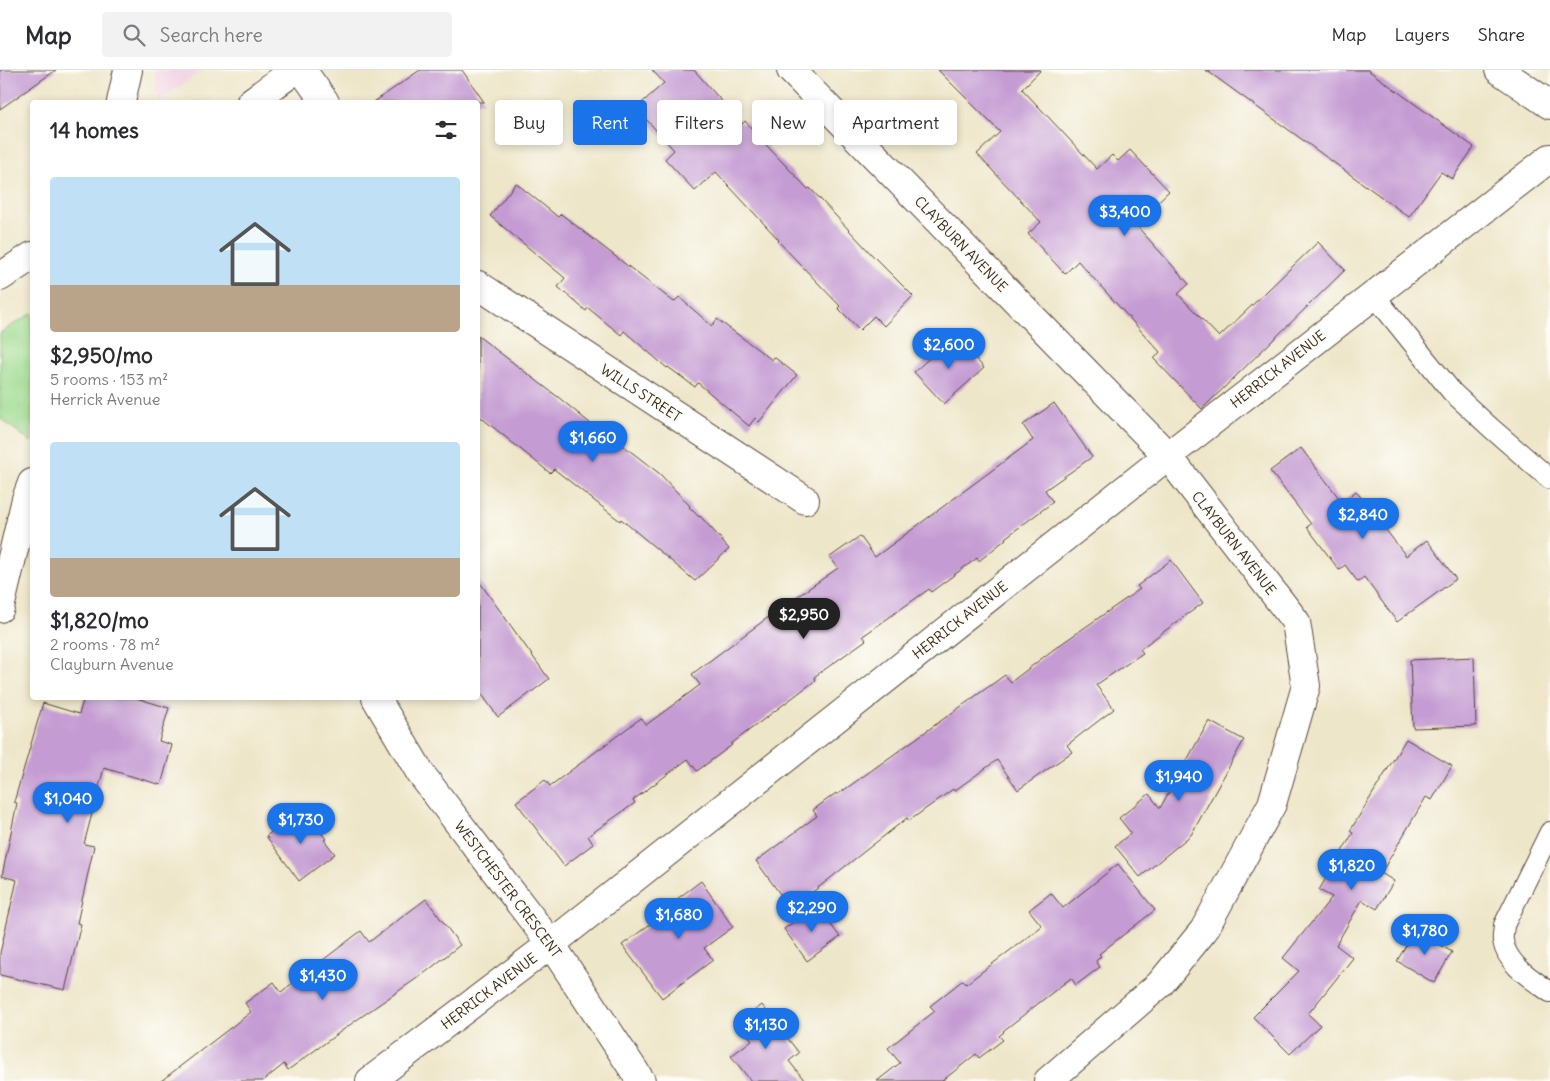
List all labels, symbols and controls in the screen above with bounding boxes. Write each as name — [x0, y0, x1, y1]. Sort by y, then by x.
search box — [102, 12, 452, 57]
text: Map — [25, 20, 72, 50]
icon: search — [120, 21, 148, 49]
text: Search here — [160, 23, 263, 47]
text: Map — [1331, 23, 1366, 46]
text: Layers — [1394, 23, 1450, 46]
text: Share — [1478, 23, 1525, 46]
chip: Buy — [495, 100, 563, 145]
chip: Rent — [573, 100, 647, 145]
chip: Filters — [657, 100, 742, 145]
chip: New — [752, 100, 824, 145]
chip: Apartment — [834, 100, 957, 145]
icon: filters — [432, 116, 460, 144]
text: 14 homes — [50, 117, 139, 144]
street label: CLAYBURN AVENUE — [911, 192, 1011, 296]
pin: $3,400 — [1084, 194, 1166, 237]
text: $3,400 — [1099, 201, 1151, 221]
icon: home — [210, 209, 300, 299]
street label: HERRICK AVENUE — [1227, 326, 1329, 412]
pin: $2,600 — [908, 328, 990, 370]
text: $2,600 — [923, 334, 975, 354]
text: $2,950/mo — [50, 342, 153, 369]
street label: WILLS STREET — [597, 360, 685, 426]
text: 5 rooms · 153 m² — [50, 369, 168, 389]
text: Herrick Avenue — [50, 389, 160, 409]
pin: $1,660 — [552, 420, 634, 463]
text: $1,660 — [569, 427, 617, 447]
icon: home — [210, 474, 300, 564]
street label: CLAYBURN AVENUE — [1188, 488, 1280, 598]
pin: $2,840 — [1322, 498, 1404, 540]
text: $2,840 — [1338, 504, 1388, 524]
street label: HERRICK AVENUE — [909, 577, 1011, 663]
pin: $2,950 — [763, 598, 845, 640]
text: $2,950 — [779, 604, 829, 624]
text: $1,820/mo — [50, 607, 149, 634]
text: 2 rooms · 78 m² — [50, 634, 160, 654]
text: Clayburn Avenue — [50, 654, 174, 674]
pin: $1,940 — [1138, 760, 1220, 802]
text: $1,940 — [1155, 766, 1203, 786]
pin: $1,040 — [27, 782, 109, 824]
text: $1,040 — [44, 788, 92, 808]
pin: $1,730 — [260, 802, 342, 845]
text: $1,730 — [278, 809, 324, 829]
street label: WESTCHESTER CRESCENT — [451, 817, 565, 961]
pin: $1,820 — [1311, 848, 1393, 891]
text: $1,820 — [1329, 855, 1375, 875]
pin: $2,290 — [771, 890, 853, 933]
text: $2,290 — [787, 897, 837, 917]
pin: $1,680 — [638, 898, 720, 940]
text: $1,680 — [655, 904, 703, 924]
pin: $1,780 — [1384, 914, 1466, 956]
text: $1,780 — [1402, 920, 1448, 940]
street label: HERRICK AVENUE — [437, 949, 541, 1033]
pin: $1,430 — [282, 958, 364, 1001]
text: $1,430 — [300, 965, 346, 985]
pin: $1,130 — [725, 1008, 807, 1050]
text: $1,130 — [744, 1014, 788, 1034]

